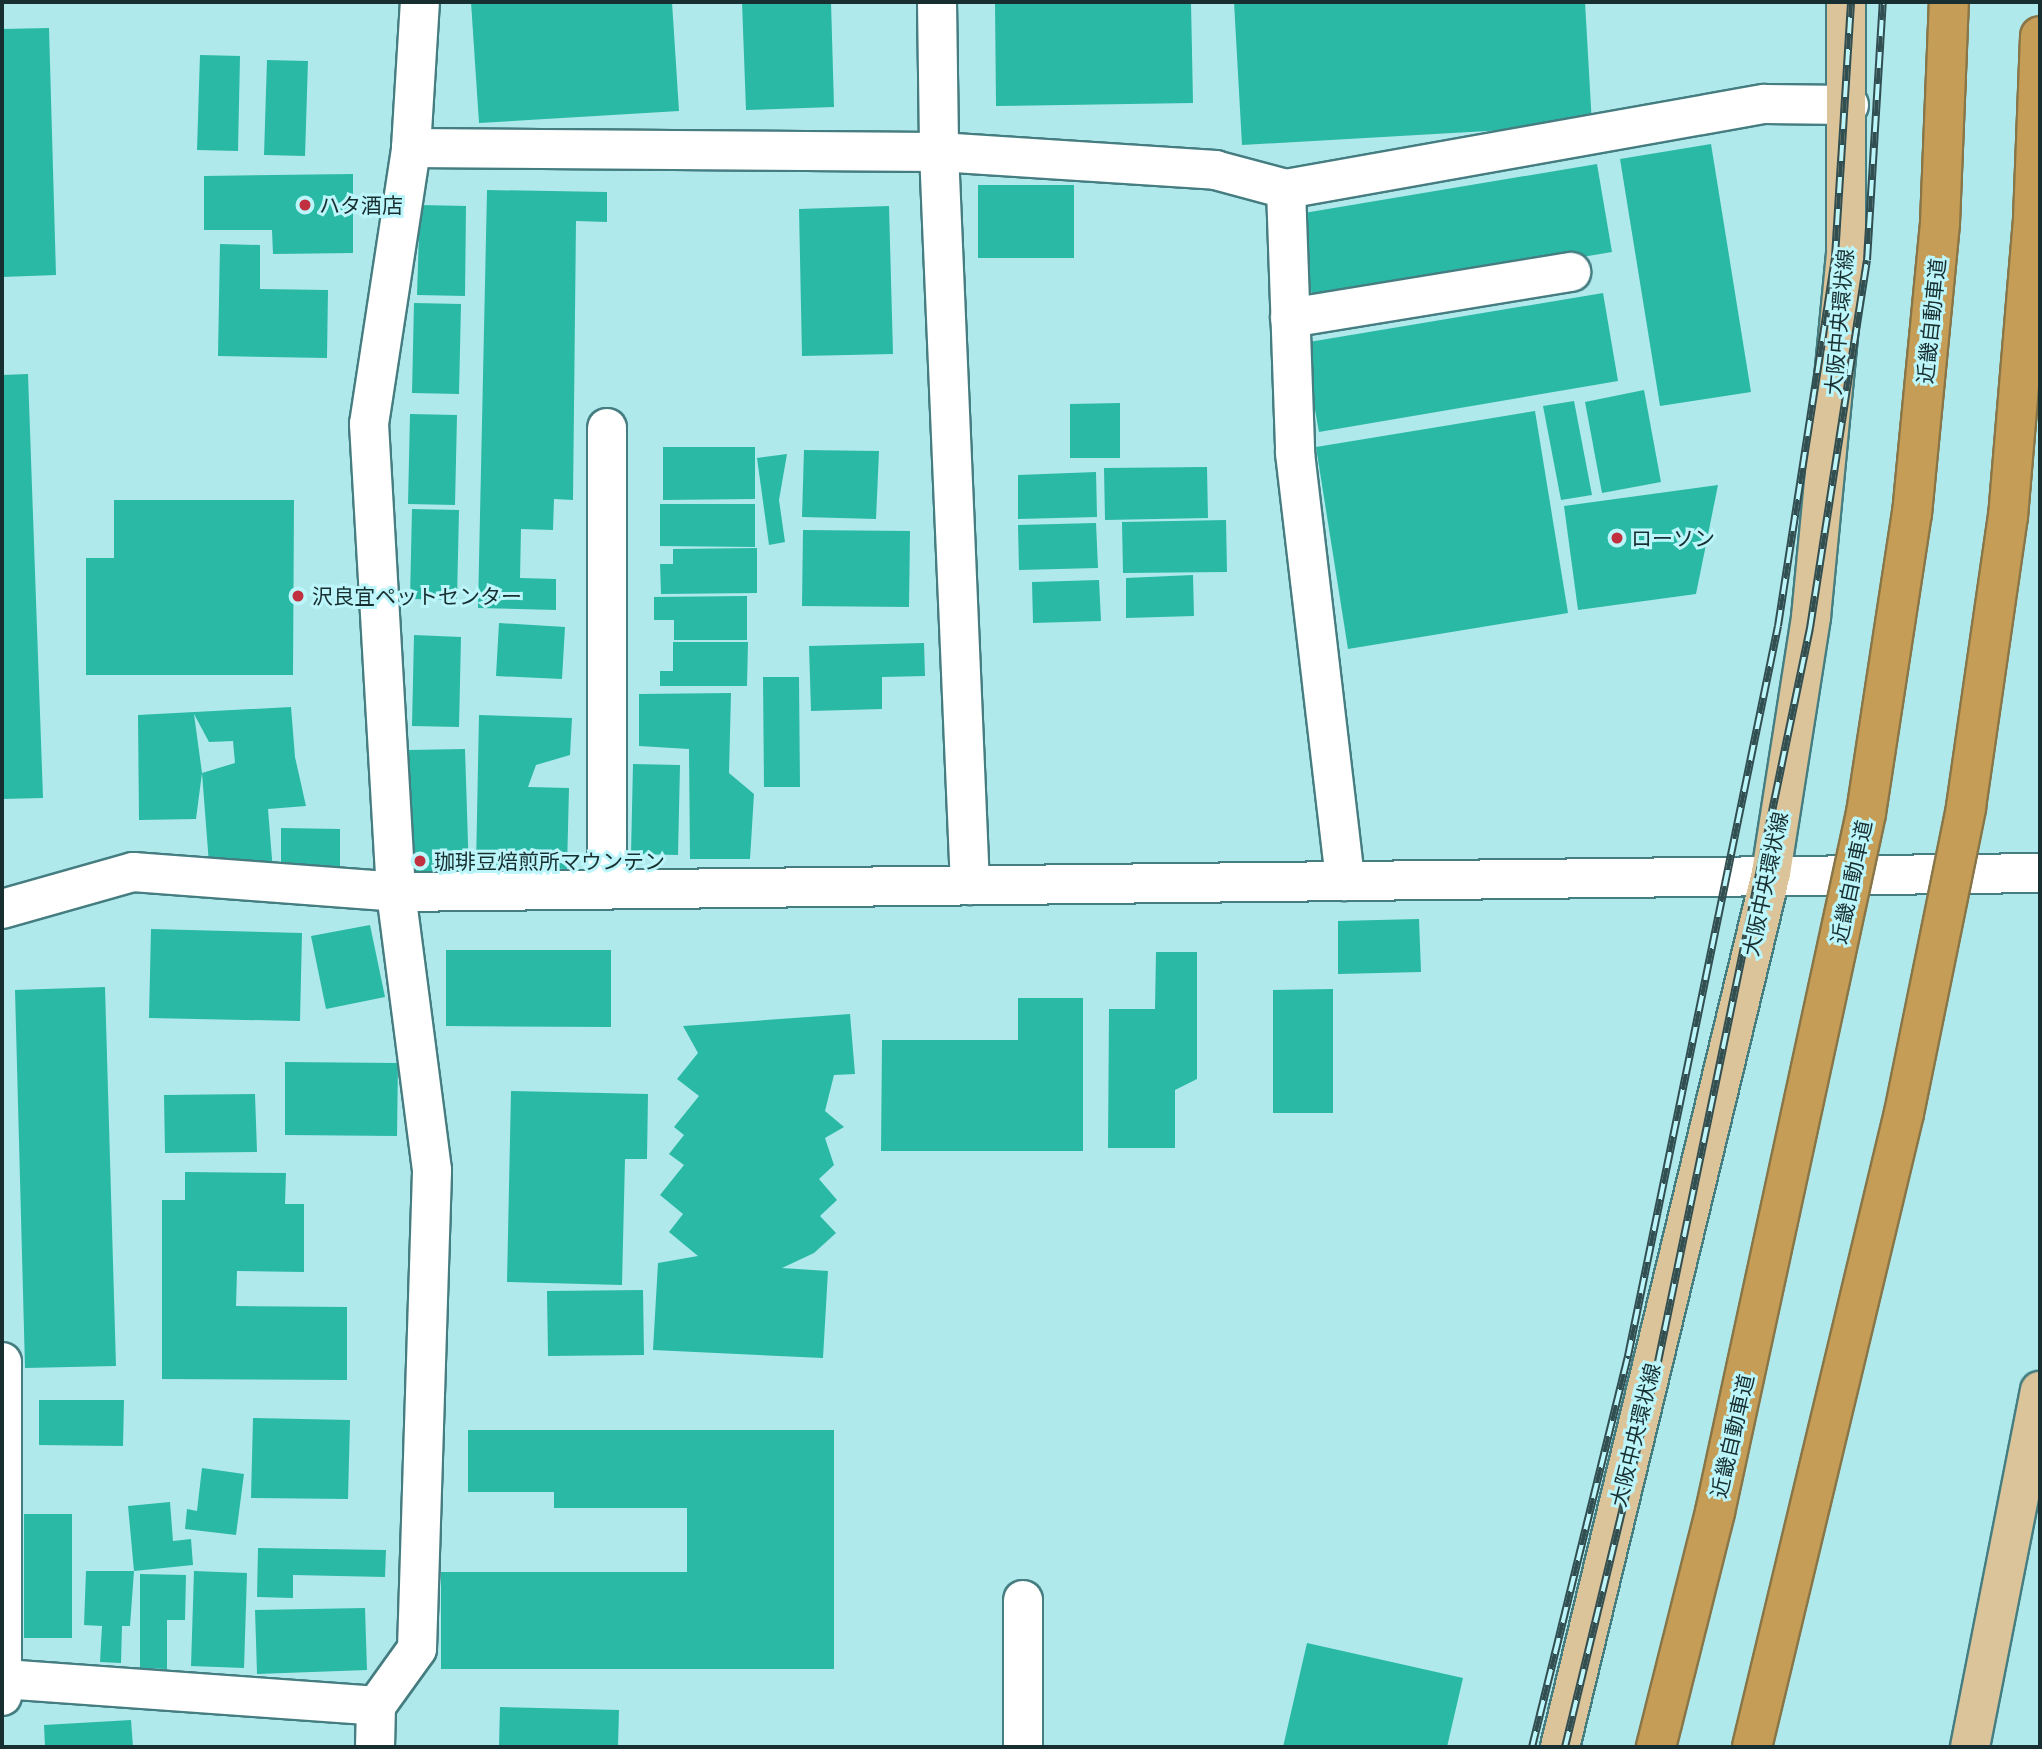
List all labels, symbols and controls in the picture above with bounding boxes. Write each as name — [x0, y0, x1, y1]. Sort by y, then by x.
place label: ハタ酒店 — [319, 192, 403, 218]
marker: ハタ酒店 — [297, 197, 313, 213]
street label: 大阪中央環状線 — [1820, 248, 1858, 396]
street label: 近畿自動車道 — [1912, 257, 1950, 385]
place label: ローソン — [1631, 525, 1715, 551]
marker: ローソン — [1609, 530, 1625, 546]
place label: 沢良宜ペットセンター — [312, 583, 522, 609]
marker: 沢良宜ペットセンター — [290, 588, 306, 604]
street label: 大阪中央環状線 — [1737, 809, 1793, 959]
street label: 近畿自動車道 — [1826, 818, 1876, 946]
place label: 珈琲豆焙煎所マウンテン — [434, 848, 665, 874]
marker: 珈琲豆焙煎所マウンテン — [412, 853, 428, 869]
street label: 大阪中央環状線 — [1605, 1361, 1665, 1509]
street label: 近畿自動車道 — [1706, 1372, 1758, 1500]

